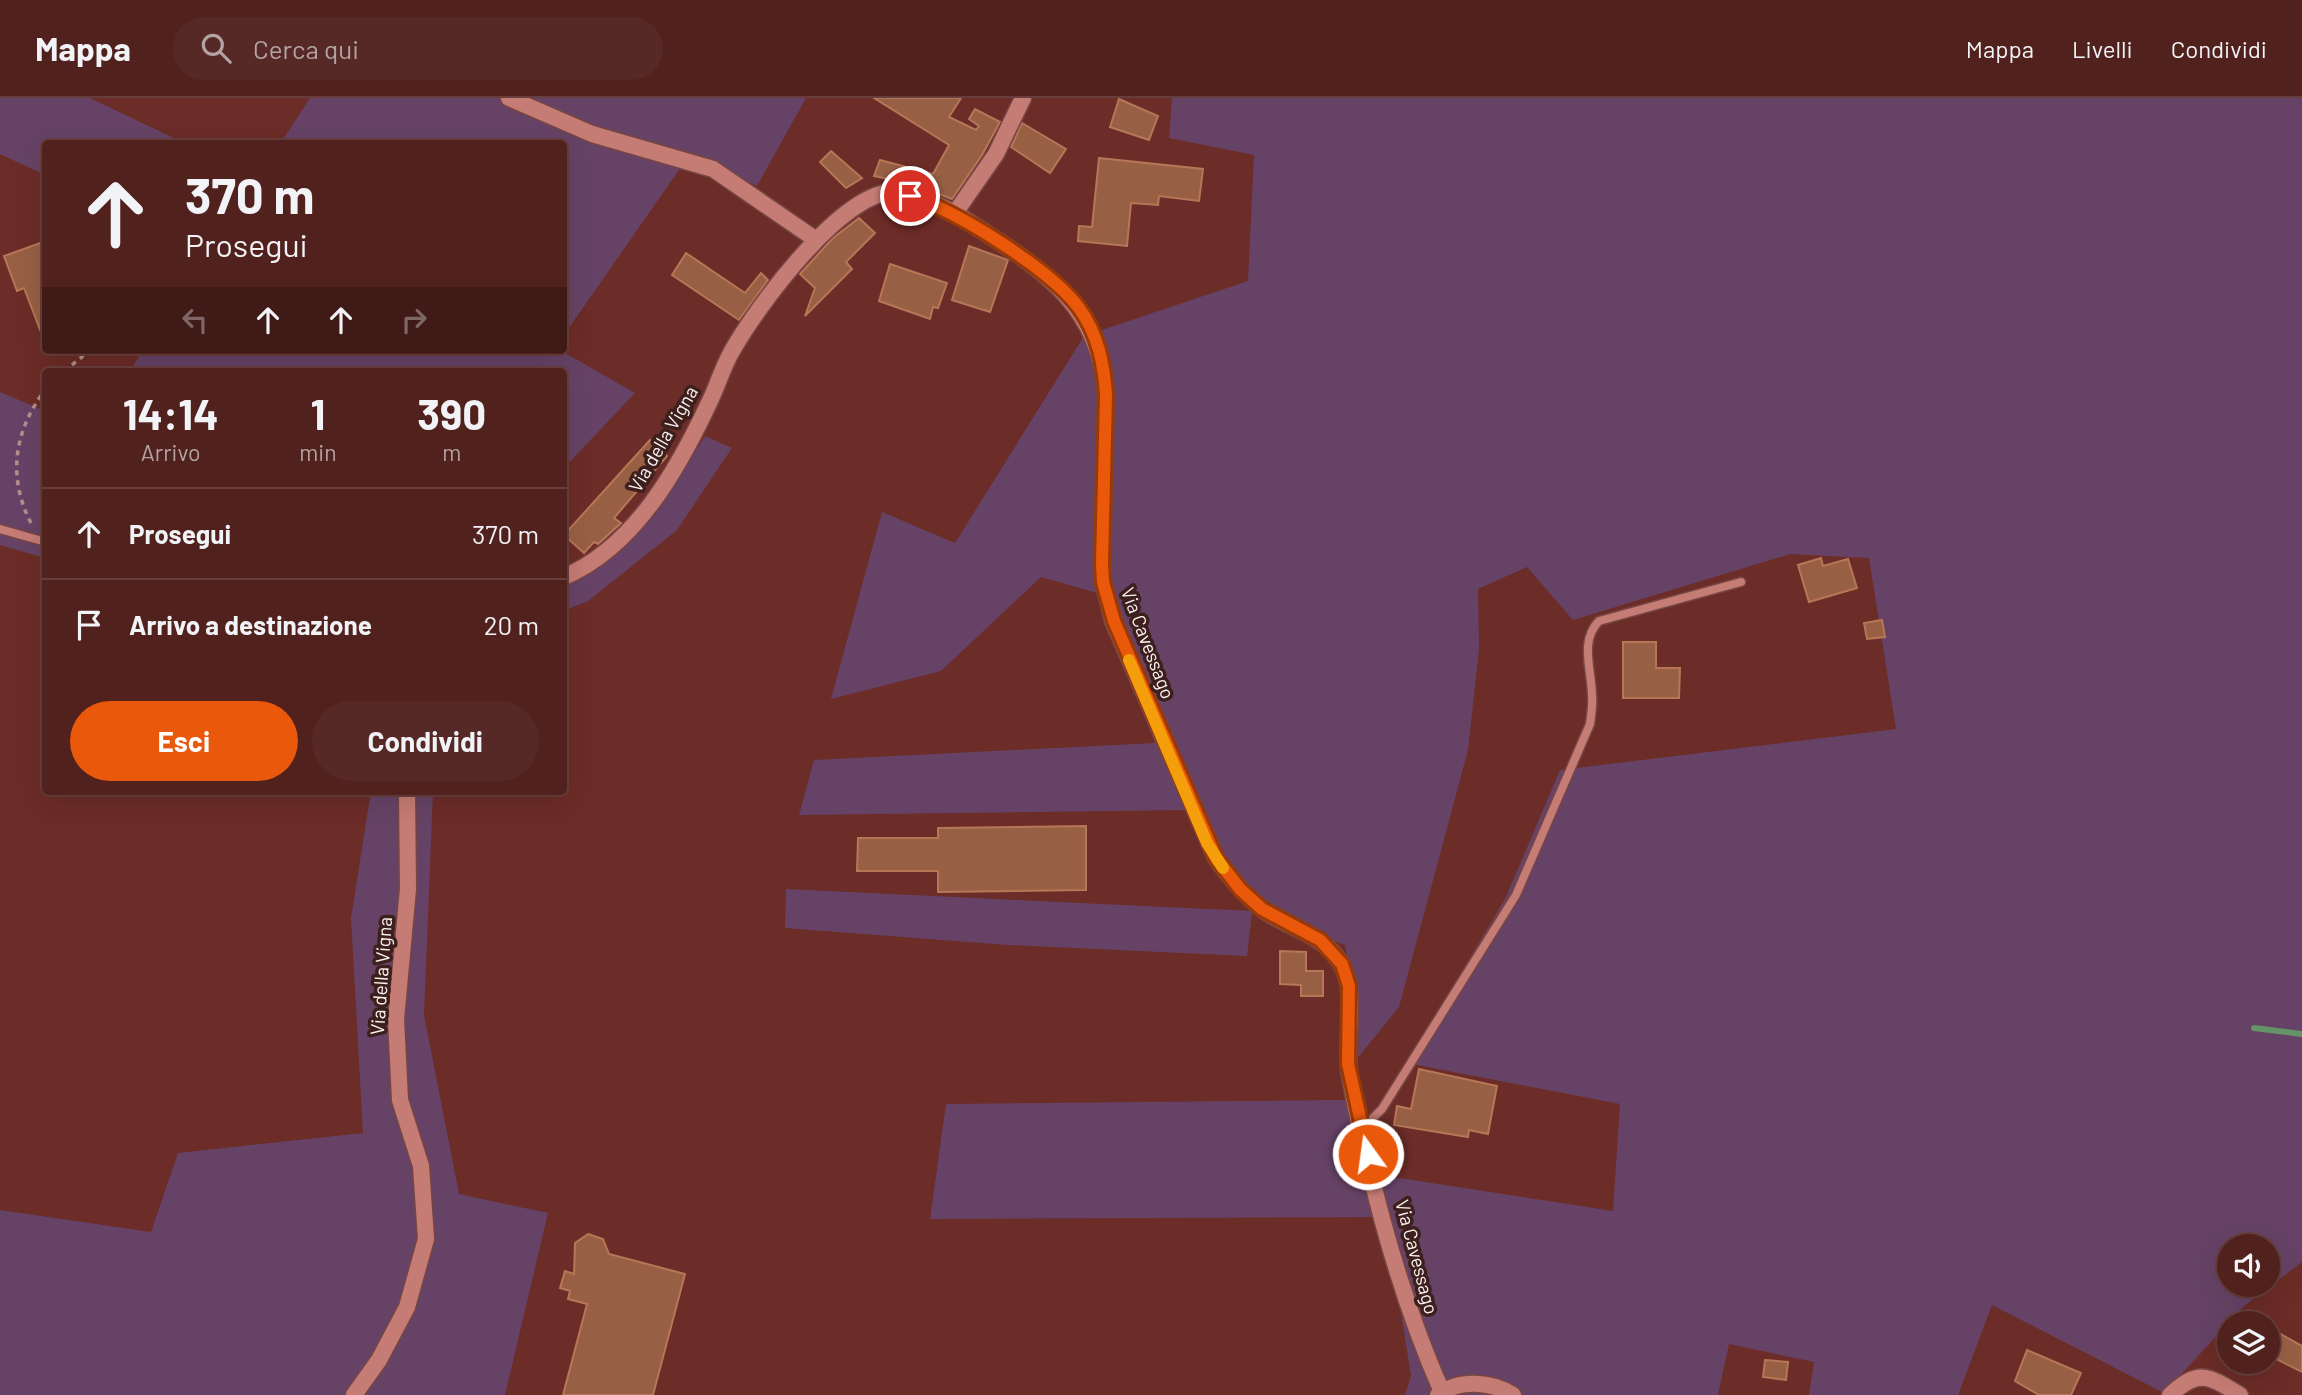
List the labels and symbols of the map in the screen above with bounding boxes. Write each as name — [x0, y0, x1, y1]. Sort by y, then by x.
pin — [880, 166, 940, 226]
street label: Via della Vigna — [623, 382, 702, 496]
street label: Via Cavessago — [1117, 584, 1180, 702]
street label: Via della Vigna — [365, 916, 396, 1036]
position arrow — [1331, 1117, 1405, 1191]
street label: Via Cavessago — [1391, 1197, 1444, 1317]

